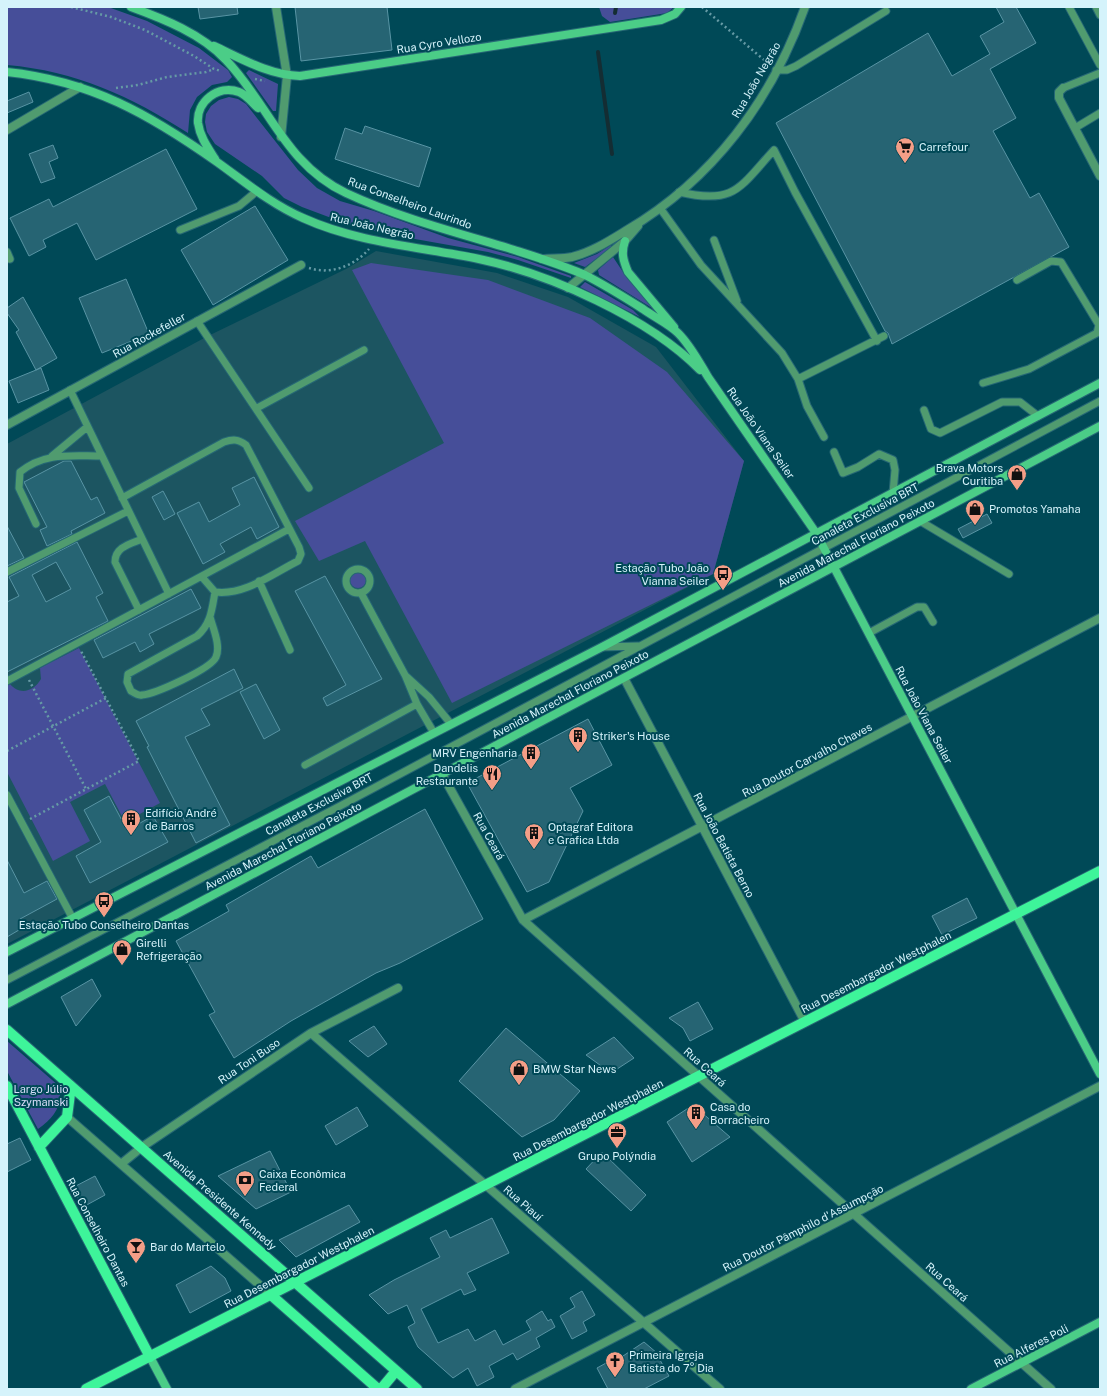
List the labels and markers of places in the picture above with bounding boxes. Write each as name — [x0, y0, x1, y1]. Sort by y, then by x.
supermarket icon: Carrefour — [894, 136, 916, 164]
place label: Carrefour — [919, 141, 968, 153]
place label: Brava Motors Curitiba — [936, 462, 1003, 487]
shop icon: Brava Motors Curitiba — [1006, 463, 1028, 491]
shop icon: Promotos Yamaha — [964, 498, 986, 526]
place label: Promotos Yamaha — [989, 503, 1080, 515]
place label: Estação Tubo João Vianna Seiler — [615, 562, 709, 587]
bus stop icon: Estação Tubo João Vianna Seiler — [712, 563, 734, 591]
building icon: Striker's House — [567, 725, 589, 753]
place label: Striker's House — [592, 730, 670, 742]
building icon: MRV Engenharia — [520, 742, 542, 770]
place label: MRV Engenharia — [432, 747, 517, 759]
place label: Dandelis Restaurante — [416, 762, 478, 787]
restaurant icon: Dandelis Restaurante — [481, 763, 503, 791]
place label: Edifício André de Barros — [145, 807, 217, 832]
building icon: Edifício André de Barros — [120, 808, 142, 836]
place label: Optagraf Editora e Grafica Ltda — [548, 821, 633, 846]
building icon: Optagraf Editora e Grafica Ltda — [523, 822, 545, 850]
bus stop icon: Estação Tubo Conselheiro Dantas — [93, 890, 115, 918]
place label: Estação Tubo Conselheiro Dantas — [19, 919, 190, 932]
place label: Girelli Refrigeração — [136, 937, 202, 963]
shop icon: Girelli Refrigeração — [111, 938, 133, 966]
shop icon: BMW Star News — [508, 1058, 530, 1086]
place label: BMW Star News — [533, 1063, 617, 1075]
place label: Casa do Borracheiro — [710, 1101, 770, 1126]
building icon: Casa do Borracheiro — [685, 1102, 707, 1130]
office icon: Grupo Polýndia — [606, 1121, 628, 1149]
place label: Grupo Polýndia — [578, 1150, 656, 1162]
place label: Caixa Econômica Federal — [259, 1168, 346, 1193]
bank icon: Caixa Econômica Federal — [234, 1169, 256, 1197]
bar icon: Bar do Martelo — [125, 1236, 147, 1264]
place label: Bar do Martelo — [150, 1241, 225, 1253]
place label: Primeira Igreja Batista do 7° Dia — [629, 1349, 714, 1374]
church icon: Primeira Igreja Batista do 7° Dia — [604, 1350, 626, 1378]

